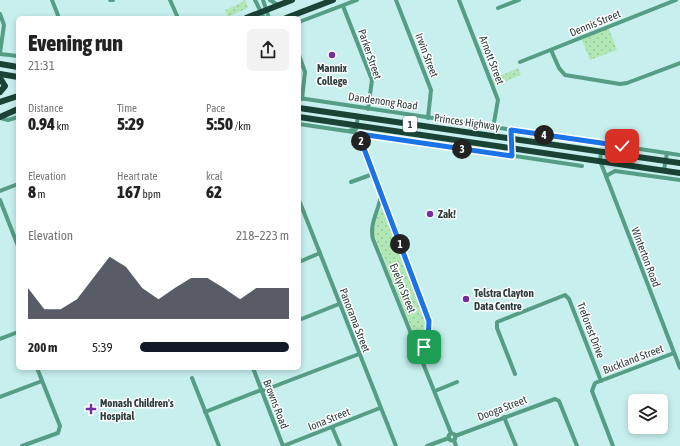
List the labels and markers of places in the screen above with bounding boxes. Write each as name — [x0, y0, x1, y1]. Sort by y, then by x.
marker: Mannix College — [327, 50, 337, 60]
place label: Mannix College — [317, 62, 348, 87]
pin: 4 — [534, 125, 554, 145]
pin — [605, 129, 639, 163]
pin: 2 — [351, 131, 371, 151]
pin: 3 — [452, 139, 472, 159]
place label: Zak! — [438, 208, 456, 220]
marker: Zak! — [425, 209, 435, 219]
pin: 1 — [390, 234, 410, 254]
place label: Telstra Clayton Data Centre — [474, 287, 534, 312]
marker: Telstra Clayton Data Centre — [461, 294, 471, 304]
pin — [407, 330, 441, 364]
place label: Monash Children's Hospital — [100, 397, 174, 422]
marker: Monash Children's Hospital — [85, 403, 97, 415]

